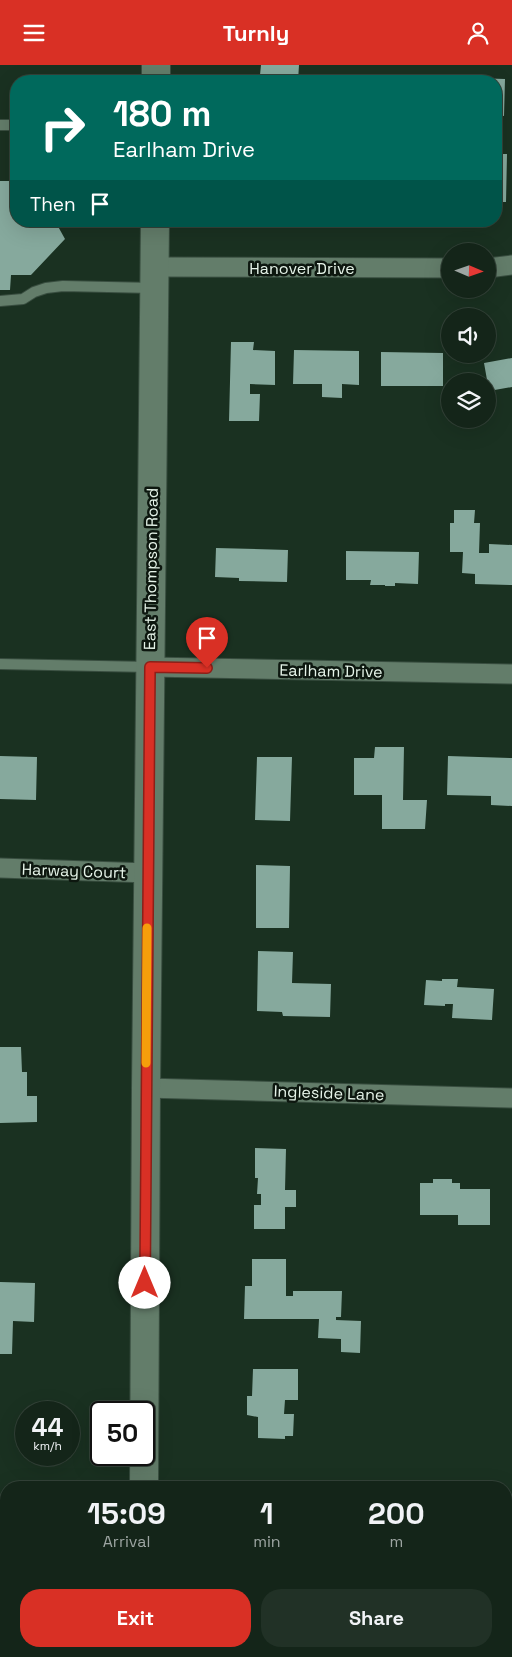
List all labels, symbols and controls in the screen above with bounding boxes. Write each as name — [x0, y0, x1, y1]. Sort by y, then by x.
icon: menu — [20, 19, 48, 47]
text: Turnly — [223, 19, 289, 47]
icon: person — [464, 19, 492, 47]
text: 180 m — [113, 92, 211, 136]
icon: right — [30, 95, 95, 160]
text: Earlham Drive — [113, 135, 255, 163]
icon: arrive — [86, 190, 114, 218]
text: Then — [30, 192, 76, 217]
north arrow — [441, 243, 496, 297]
map controls — [441, 243, 496, 428]
street label: Hanover Drive — [249, 258, 355, 279]
button: sound — [441, 308, 496, 363]
button: layers — [441, 373, 496, 428]
street label: East Thompson Road — [139, 488, 163, 650]
pin — [186, 617, 228, 668]
icon: arrive — [193, 624, 221, 652]
street label: Earlham Drive — [279, 660, 383, 682]
street label: Harway Court — [21, 859, 127, 883]
street label: Ingleside Lane — [273, 1081, 385, 1105]
position arrow — [118, 1256, 170, 1308]
speed limit sign: 50 — [90, 1401, 155, 1466]
text: 44 — [32, 1411, 63, 1443]
text: km/h — [33, 1438, 62, 1454]
text: 15:09 — [87, 1494, 166, 1533]
text: 1 — [260, 1494, 274, 1533]
text: 200 — [368, 1494, 425, 1533]
text: Arrival — [103, 1531, 150, 1552]
text: min — [253, 1531, 281, 1552]
text: m — [389, 1531, 403, 1552]
button: Exit — [20, 1589, 251, 1647]
button: Share — [261, 1589, 492, 1647]

